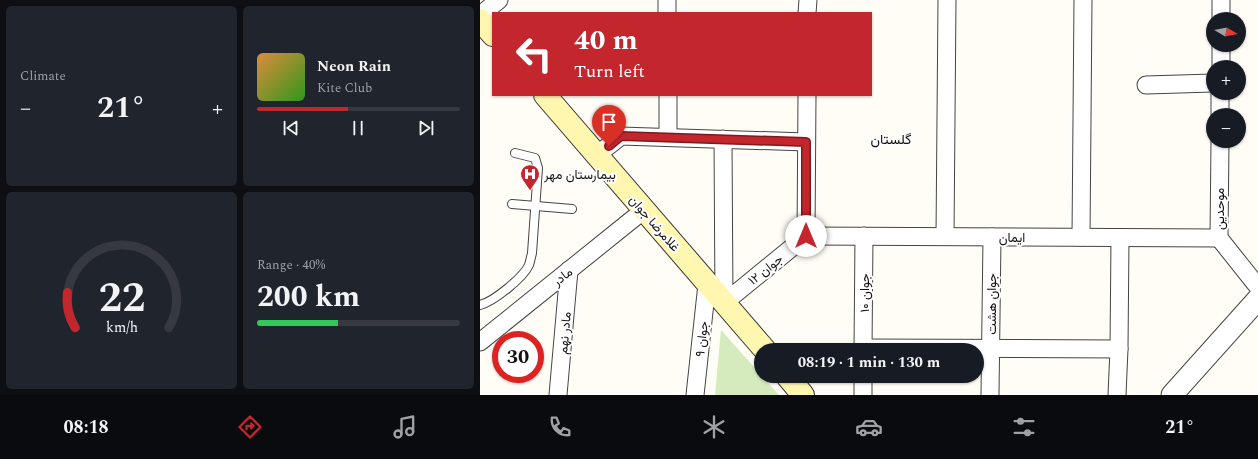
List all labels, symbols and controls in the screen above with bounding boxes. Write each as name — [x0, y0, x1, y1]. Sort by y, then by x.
north arrow — [1206, 12, 1246, 52]
map controls — [1206, 12, 1246, 148]
text: 40 m — [574, 19, 638, 62]
icon: left — [508, 28, 560, 80]
text: Neon Rain — [317, 55, 391, 78]
text: Turn left — [574, 58, 645, 85]
button: + — [1206, 60, 1246, 100]
text: Climate — [20, 66, 66, 86]
text: Kite Club — [317, 78, 372, 98]
text: 21° — [97, 85, 146, 131]
text: − — [20, 92, 31, 125]
text: + — [212, 92, 223, 125]
pin — [592, 105, 626, 146]
button: − — [1206, 108, 1246, 148]
icon: arrive — [598, 111, 620, 133]
icon: previous — [280, 117, 302, 139]
icon: pause — [347, 117, 369, 139]
icon: next — [415, 117, 437, 139]
district label: گلستان — [871, 129, 911, 150]
hospital icon: بیمارستان مهر — [519, 163, 541, 191]
place label: بیمارستان مهر — [543, 165, 616, 185]
street label: موحدین — [1210, 188, 1230, 230]
street label: غلامرضا جوان — [624, 191, 685, 257]
position arrow — [785, 215, 827, 257]
street label: ایمان — [999, 228, 1025, 248]
street label: جوان ۱۲ — [744, 249, 788, 290]
text: Range · 40% — [257, 255, 325, 275]
street label: مادر — [547, 262, 577, 292]
text: 22 — [98, 267, 145, 330]
street label: جوان ۱۰ — [855, 273, 875, 312]
street label: جوان هشت — [982, 273, 1002, 335]
text: 200 km — [257, 274, 360, 320]
street label: مادر نهم — [553, 311, 577, 355]
text: km/h — [105, 317, 138, 339]
street label: جوان ۹ — [690, 320, 714, 358]
speed limit sign: 30 — [492, 331, 544, 383]
text: 08:19 · 1 min · 130 m — [798, 351, 940, 374]
icon: directions — [236, 413, 264, 441]
icon: music — [391, 413, 419, 441]
icon: phone — [546, 413, 574, 441]
icon: climate — [700, 413, 728, 441]
icon: car — [855, 413, 883, 441]
icon: filters — [1010, 413, 1038, 441]
text: 08:18 — [63, 414, 109, 441]
text: 21° — [1165, 414, 1194, 441]

